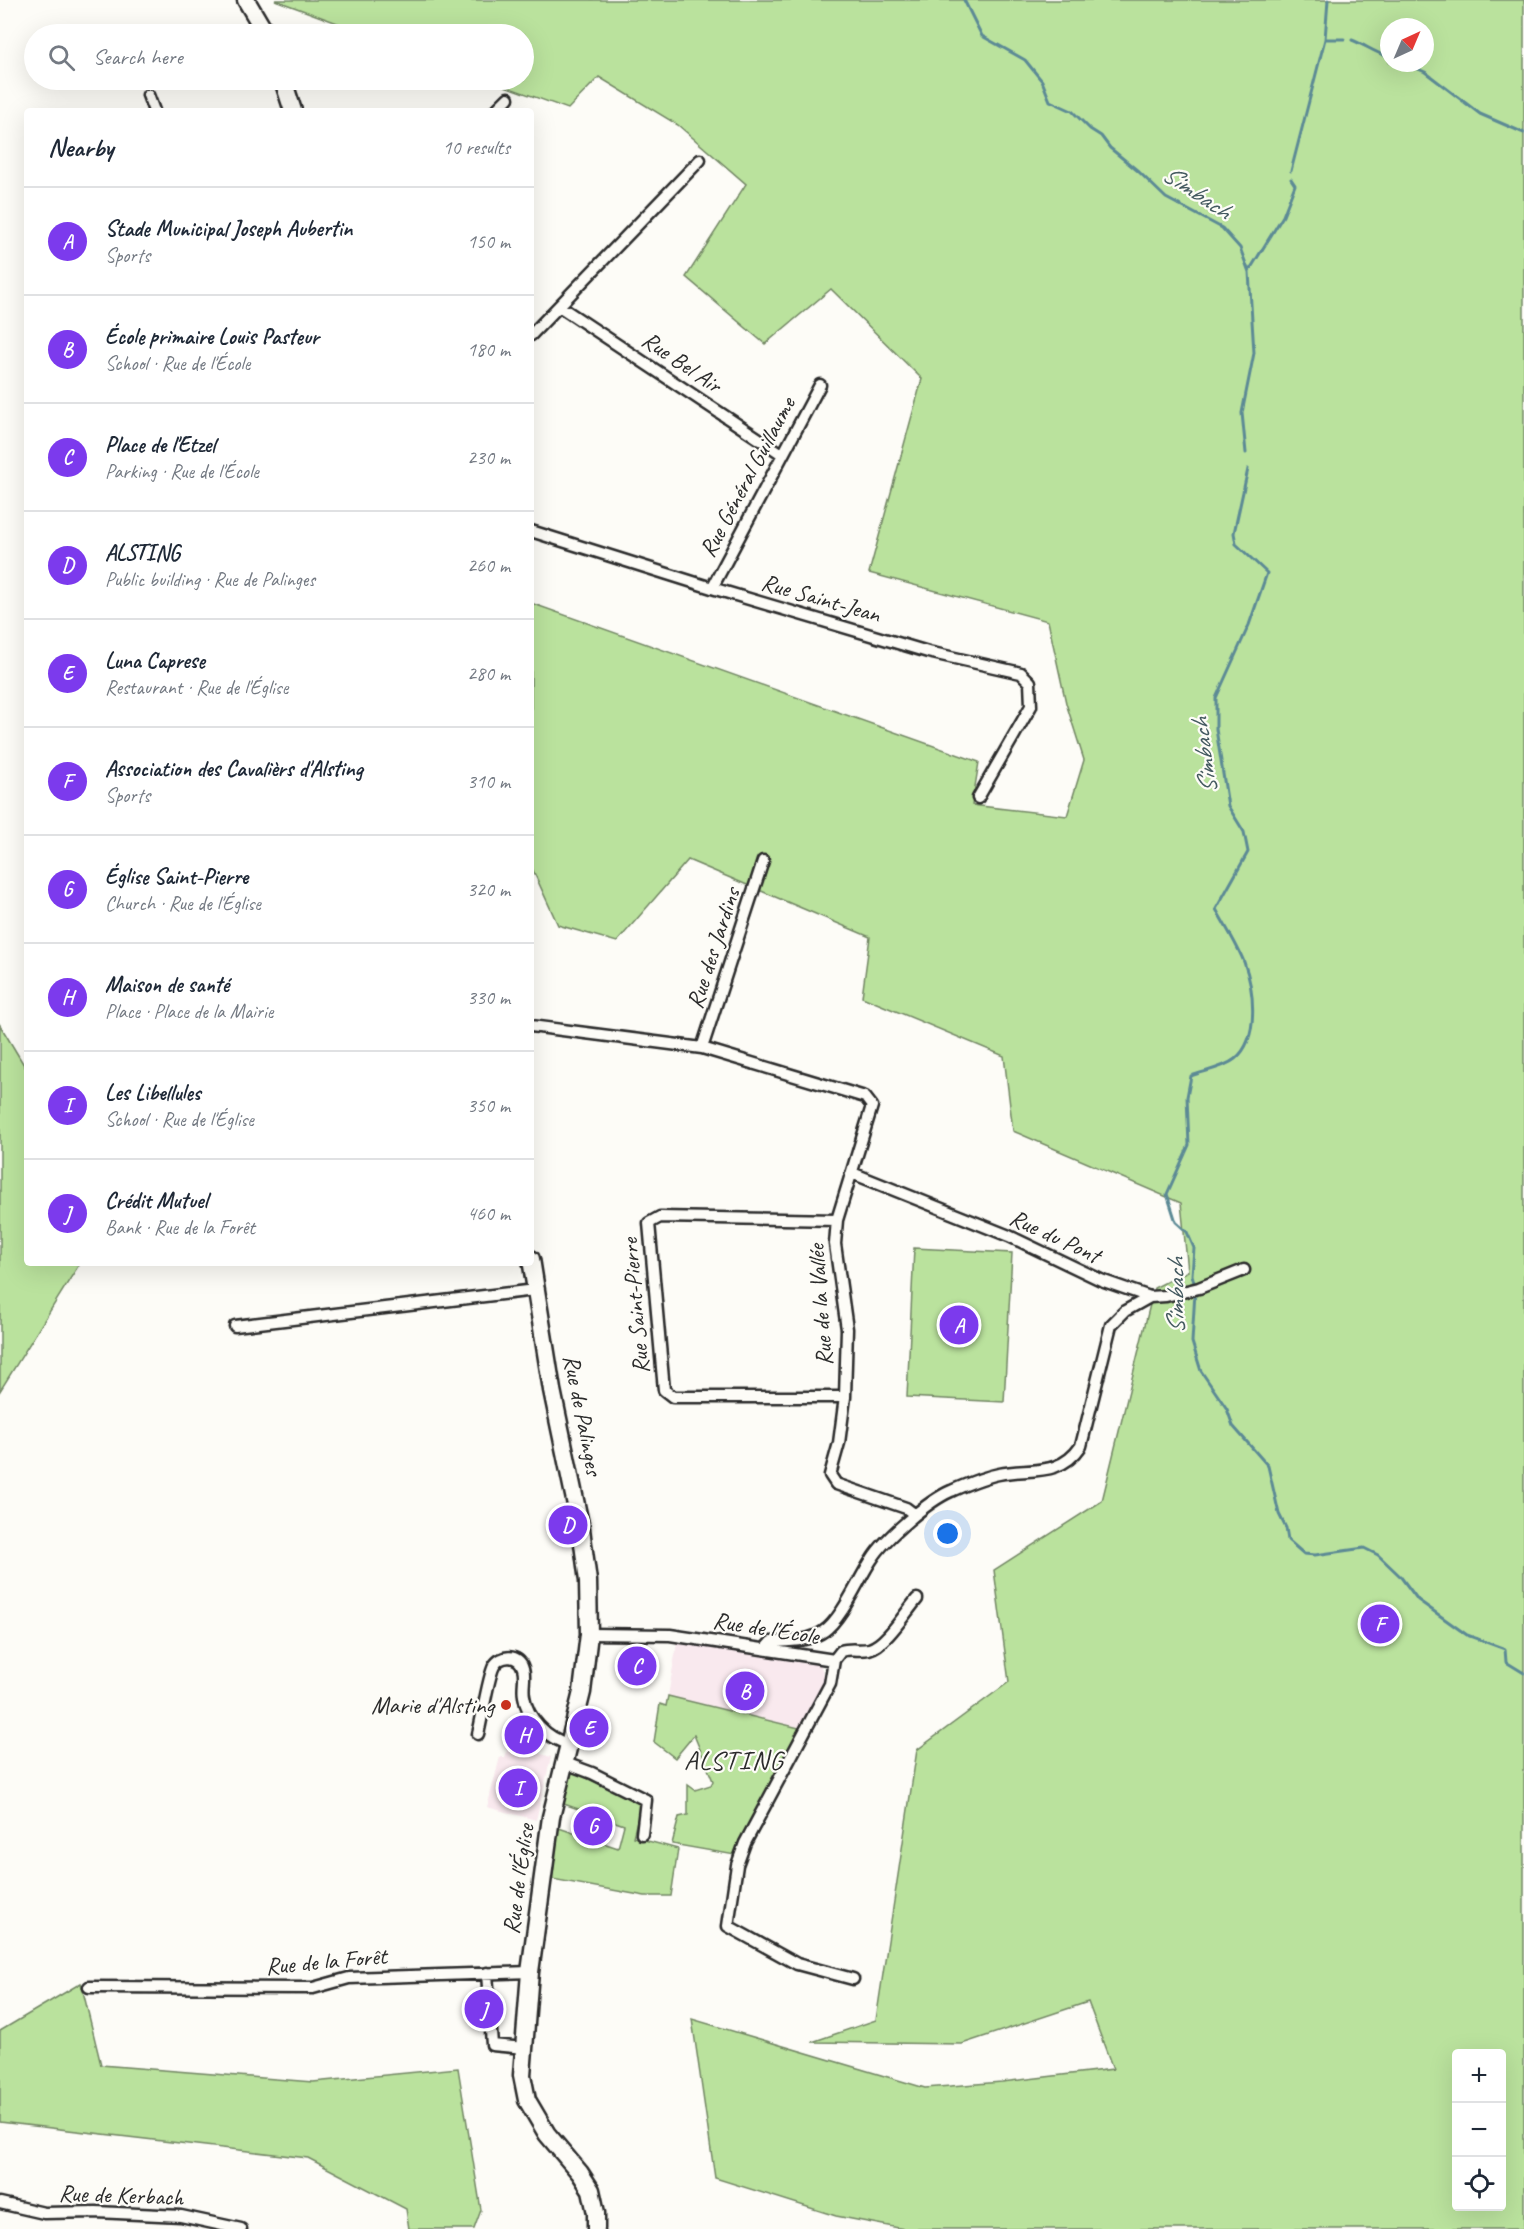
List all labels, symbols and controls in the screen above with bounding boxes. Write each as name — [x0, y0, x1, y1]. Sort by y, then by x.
north arrow — [1380, 18, 1434, 72]
search box — [24, 24, 534, 90]
icon: search — [45, 41, 78, 74]
text: Search here — [93, 43, 183, 71]
text: Nearby — [48, 131, 113, 164]
text: 10 results — [442, 135, 510, 160]
water label: Simbach — [1156, 157, 1239, 228]
text: Stade Municipal Joseph Aubertin — [105, 215, 352, 243]
text: A — [62, 229, 73, 254]
text: 150 m — [467, 229, 510, 254]
text: Sports — [105, 243, 150, 268]
text: École primaire Louis Pasteur — [105, 323, 319, 351]
street label: Rue Bel Air — [636, 324, 730, 401]
text: B — [62, 337, 73, 362]
text: 180 m — [467, 337, 510, 362]
text: School · Rue de l'École — [105, 351, 250, 376]
street label: Rue Général Guillaume — [692, 390, 803, 562]
text: Place de l'Etzel — [105, 431, 215, 459]
text: C — [63, 445, 72, 470]
text: 230 m — [467, 445, 510, 470]
text: Parking · Rue de l'École — [105, 459, 259, 484]
text: ALSTING — [105, 539, 180, 567]
text: D — [62, 553, 73, 578]
text: 260 m — [467, 553, 510, 578]
text: Public building · Rue de Palinges — [105, 567, 315, 592]
street label: Rue Saint-Jean — [758, 567, 885, 630]
text: Luna Caprese — [105, 647, 205, 675]
text: E — [62, 661, 73, 686]
text: 280 m — [467, 661, 510, 686]
text: Restaurant · Rue de l'Église — [105, 675, 288, 700]
water label: Simbach — [1183, 714, 1225, 796]
text: Association des Cavalièrs d'Alsting — [105, 755, 363, 783]
text: F — [63, 769, 72, 794]
text: 310 m — [467, 769, 510, 794]
text: Sports — [105, 783, 150, 808]
text: Église Saint-Pierre — [105, 863, 248, 891]
text: G — [63, 877, 72, 902]
text: 320 m — [467, 877, 510, 902]
street label: Rue des Jardins — [679, 882, 747, 1012]
text: Church · Rue de l'Église — [105, 891, 261, 916]
text: Maison de santé — [105, 971, 229, 999]
text: H — [62, 985, 73, 1010]
text: 330 m — [467, 985, 510, 1010]
text: Place · Place de la Mairie — [105, 999, 273, 1024]
text: Les Libellules — [105, 1079, 200, 1107]
text: I — [63, 1093, 72, 1118]
text: 350 m — [467, 1093, 510, 1118]
text: School · Rue de l'Église — [105, 1107, 254, 1132]
text: Crédit Mutuel — [105, 1187, 207, 1215]
text: J — [64, 1201, 71, 1226]
text: 460 m — [467, 1201, 510, 1226]
street label: Rue du Pont — [1005, 1202, 1108, 1271]
text: Bank · Rue de la Forêt — [105, 1215, 255, 1240]
street label: Rue Saint-Pierre — [614, 1235, 656, 1375]
street label: Rue de la Vallée — [801, 1241, 839, 1367]
water label: Simbach — [1159, 1256, 1192, 1334]
pin: A — [940, 1302, 978, 1348]
street label: Rue de Palinges — [557, 1352, 610, 1480]
pin: D — [548, 1502, 588, 1547]
your location — [933, 1519, 962, 1548]
pin: F — [1360, 1602, 1400, 1646]
street label: Rue de l'École — [711, 1605, 823, 1651]
pin: C — [618, 1644, 656, 1688]
pin: B — [726, 1668, 764, 1714]
place label: Marie d'Alsting — [371, 1690, 496, 1720]
marker: Marie d'Alsting — [499, 1698, 513, 1712]
pin: E — [570, 1706, 608, 1750]
pin: H — [504, 1712, 544, 1758]
district label: ALSTING — [684, 1743, 785, 1777]
pin: I — [498, 1766, 538, 1810]
pin: G — [574, 1804, 612, 1848]
street label: Rue de l'Église — [495, 1820, 541, 1936]
street label: Rue de la Forêt — [264, 1941, 390, 1981]
pin: J — [464, 1986, 504, 2032]
map controls — [1452, 2049, 1506, 2211]
button: + — [1452, 2049, 1506, 2103]
button: − — [1452, 2103, 1506, 2157]
button: locate — [1452, 2157, 1506, 2211]
street label: Rue de Kerbach — [58, 2178, 185, 2212]

